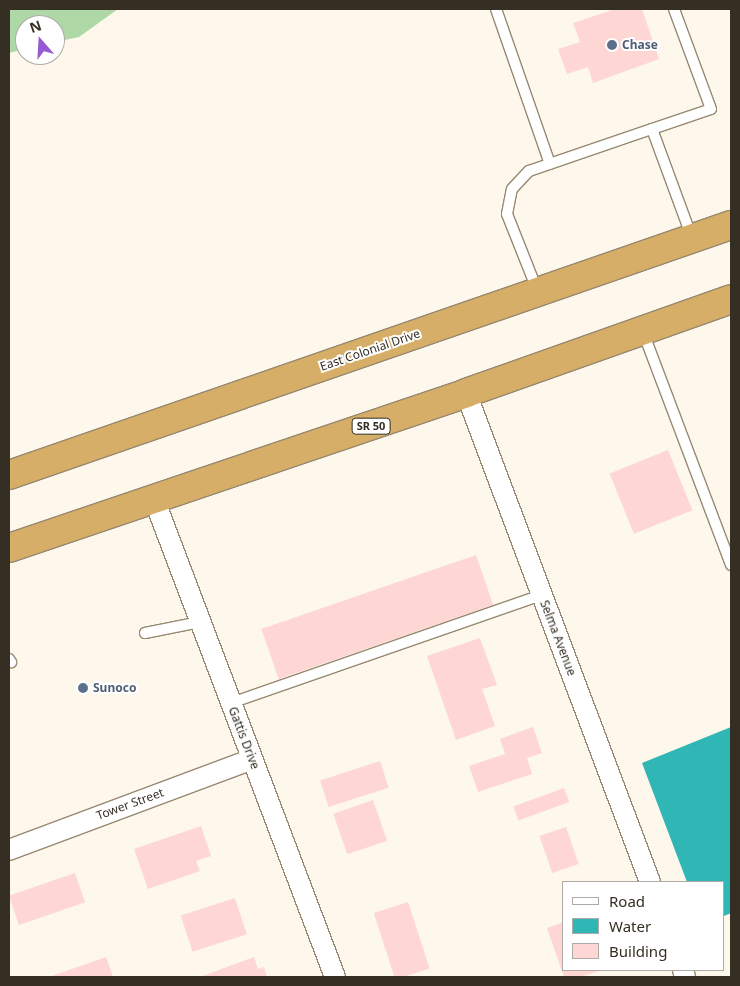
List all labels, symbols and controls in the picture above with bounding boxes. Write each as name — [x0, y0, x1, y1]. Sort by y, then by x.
north arrow — [15, 15, 65, 65]
text: N — [27, 15, 44, 37]
place label: Chase — [622, 38, 658, 52]
marker: Chase — [606, 39, 618, 51]
street label: East Colonial Drive — [318, 326, 422, 374]
road number: SR 50 — [351, 418, 391, 434]
street label: Selma Avenue — [537, 598, 579, 678]
place label: Sunoco — [93, 681, 136, 695]
marker: Sunoco — [77, 682, 89, 694]
street label: Gattis Drive — [225, 705, 263, 771]
street label: Tower Street — [94, 785, 166, 823]
legend — [562, 881, 725, 971]
text: Road — [609, 891, 645, 911]
text: Water — [609, 916, 651, 936]
text: Building — [609, 941, 667, 961]

